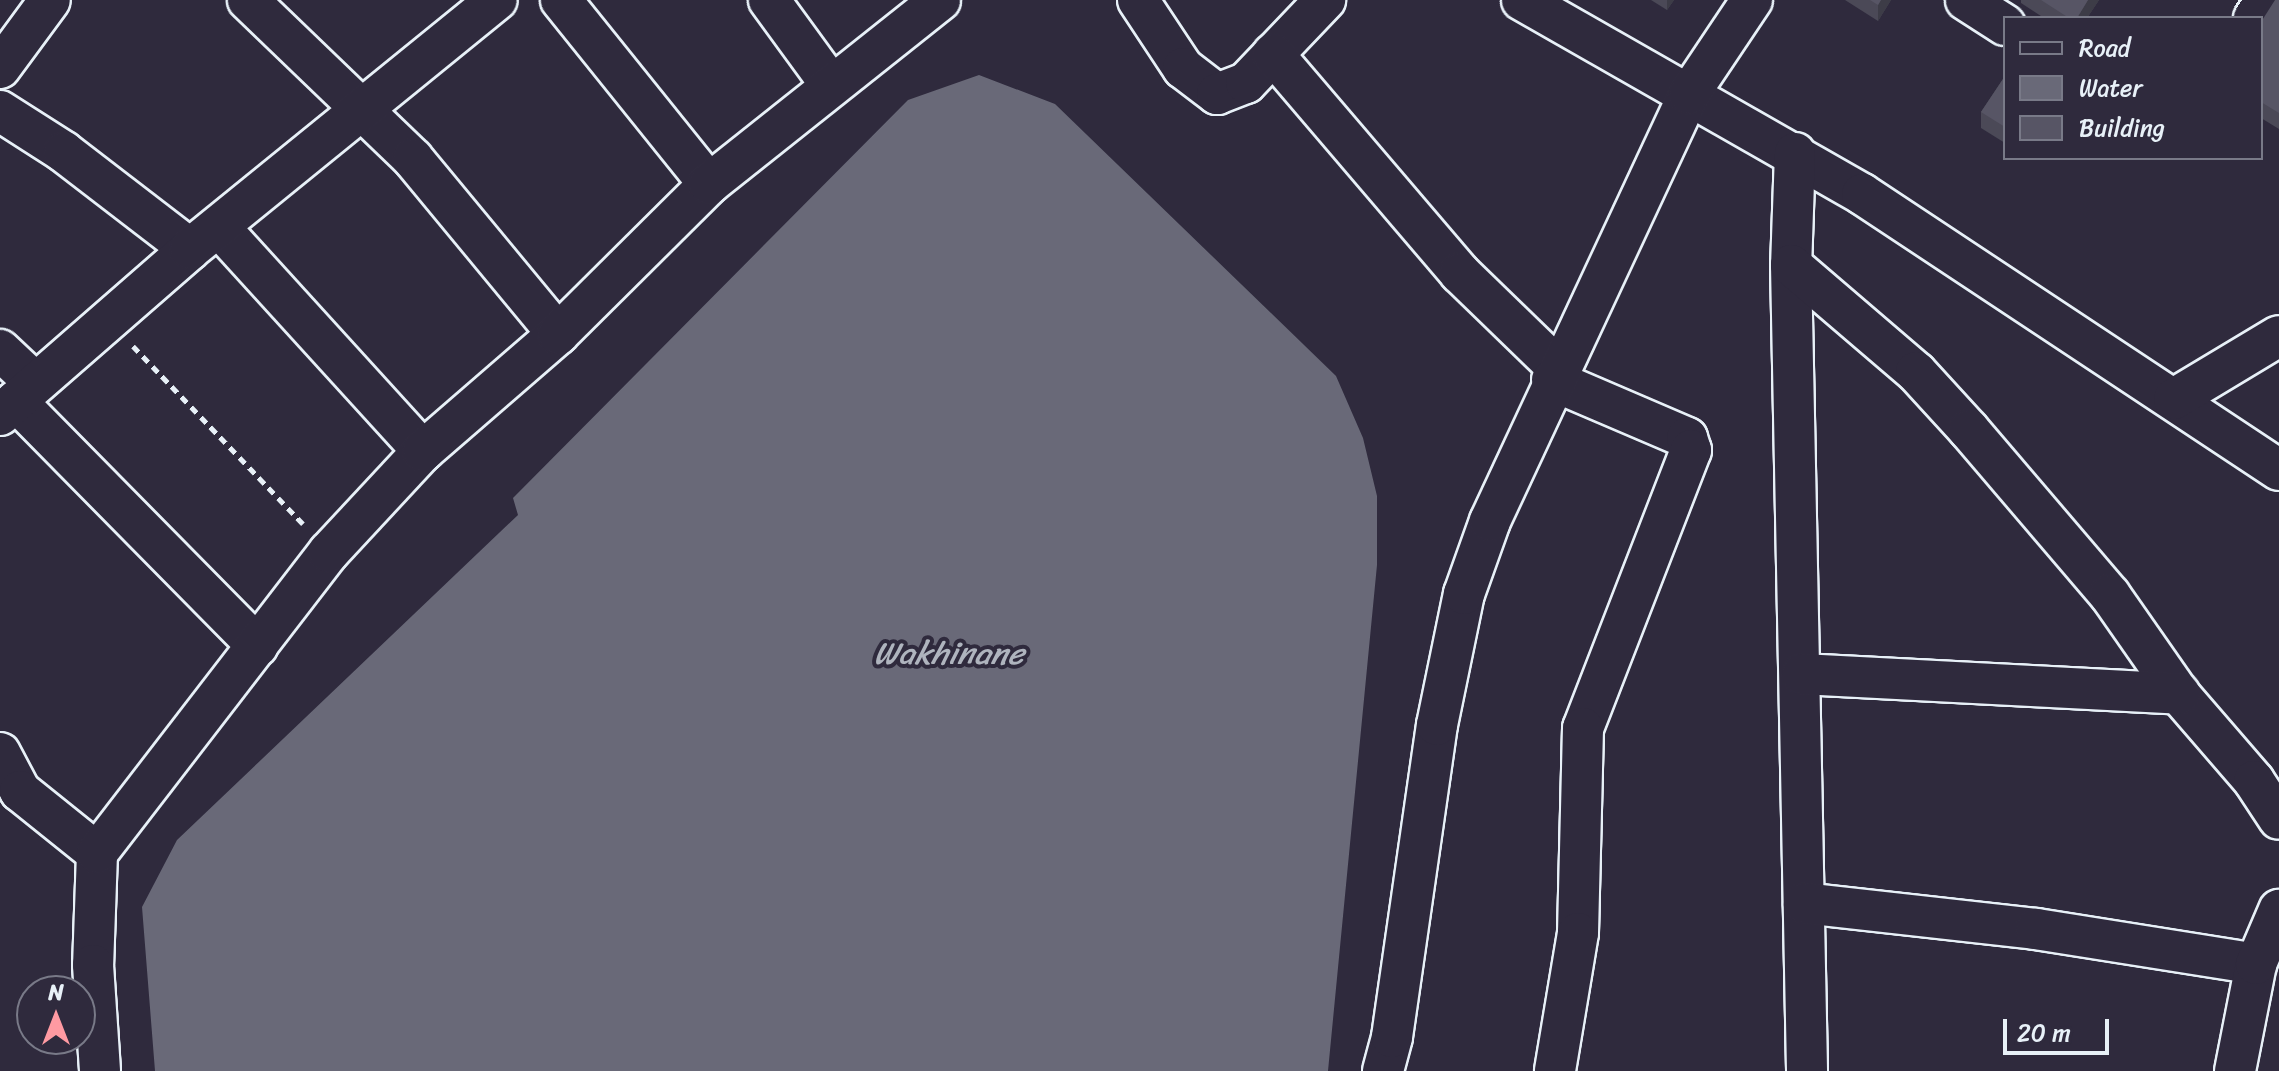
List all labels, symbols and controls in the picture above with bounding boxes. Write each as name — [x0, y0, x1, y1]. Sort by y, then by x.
legend — [2003, 16, 2263, 160]
text: Road — [2079, 27, 2130, 69]
text: Water — [2079, 67, 2142, 109]
text: Building — [2079, 107, 2165, 149]
water label: Wakhinane — [874, 635, 1024, 673]
text: N — [48, 973, 64, 1012]
north arrow — [16, 975, 96, 1055]
scale bar — [2007, 1003, 2113, 1053]
text: 20 m — [2017, 1012, 2071, 1054]

